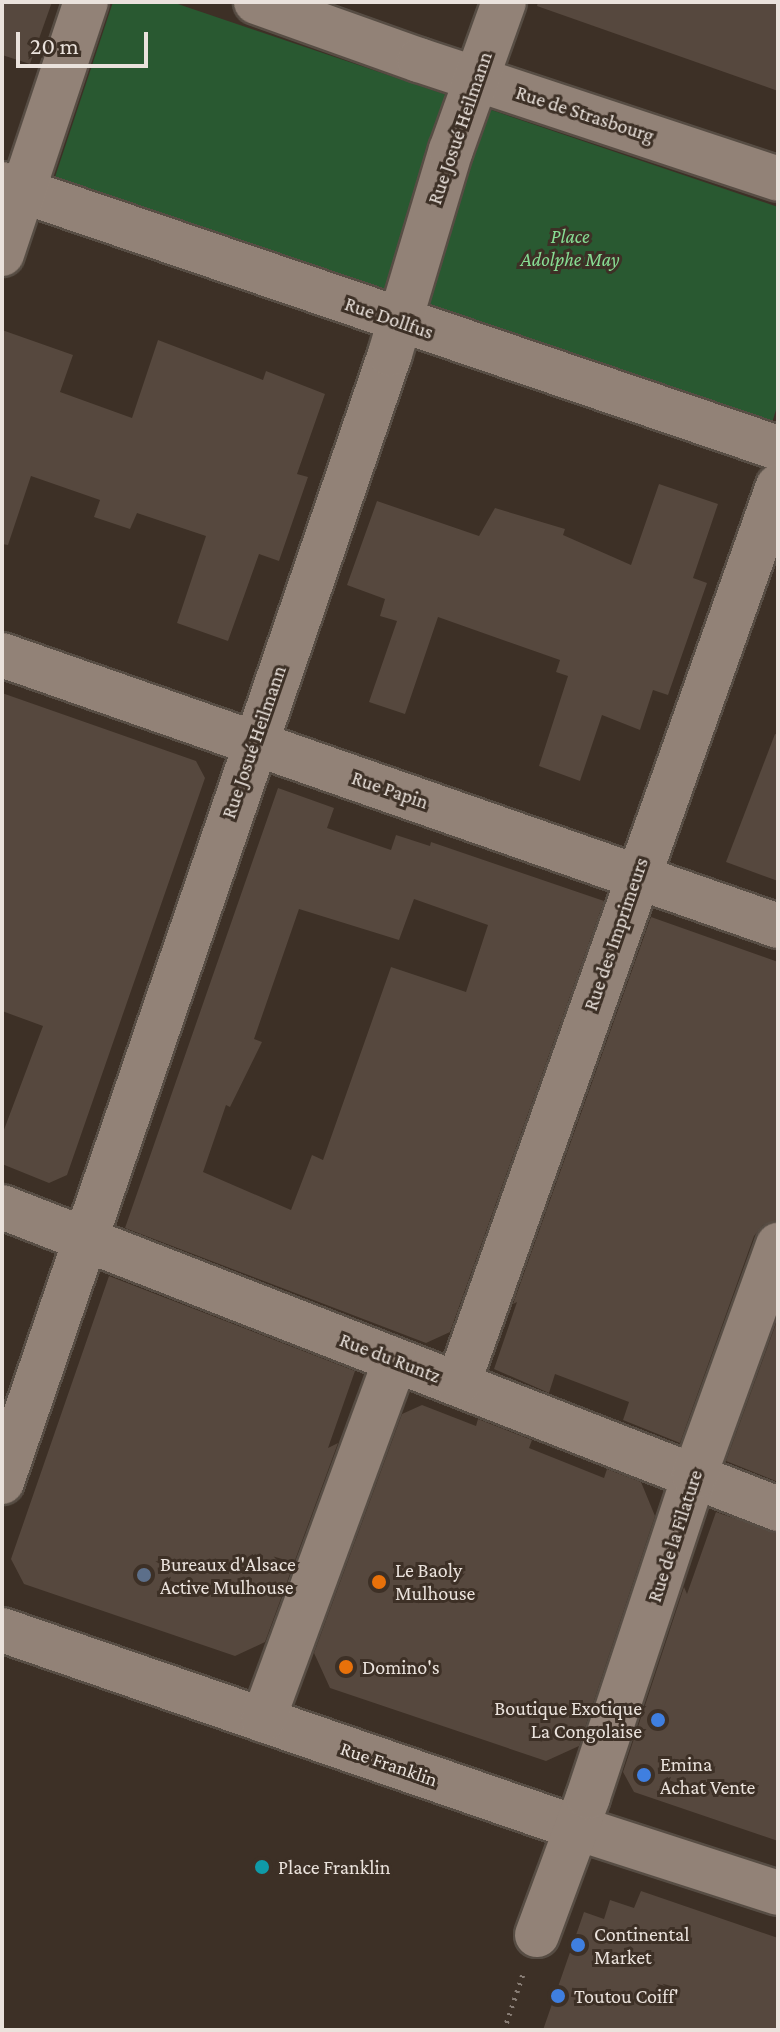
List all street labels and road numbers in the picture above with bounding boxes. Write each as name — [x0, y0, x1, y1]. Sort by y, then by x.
street label: Rue Josué Heilmann — [423, 48, 497, 208]
street label: Rue de Strasbourg — [513, 80, 657, 148]
street label: Rue Dollfus — [342, 292, 436, 344]
street label: Rue Josué Heilmann — [217, 662, 291, 822]
street label: Rue Papin — [349, 766, 431, 814]
street label: Rue des Imprimeurs — [579, 854, 653, 1014]
street label: Rue du Runtz — [336, 1328, 444, 1388]
street label: Rue de la Filature — [642, 1467, 708, 1605]
street label: Rue Franklin — [337, 1736, 441, 1792]

